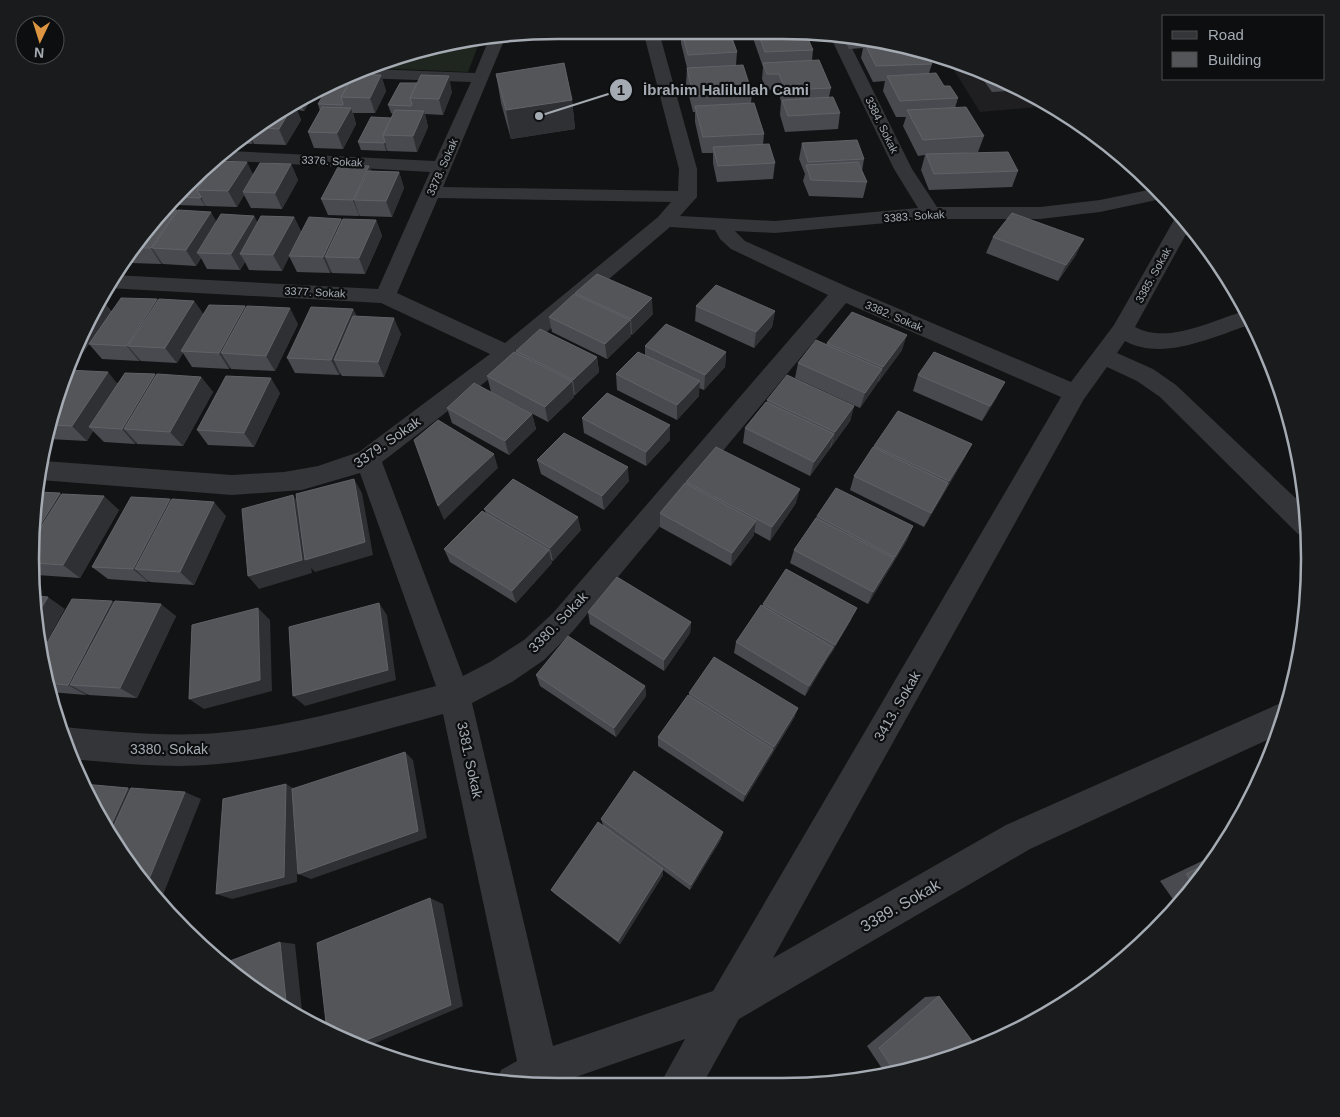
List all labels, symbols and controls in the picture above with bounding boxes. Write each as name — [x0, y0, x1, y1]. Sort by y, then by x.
north arrow — [15, 15, 65, 65]
legend — [1162, 15, 1325, 80]
text: Road — [1208, 26, 1244, 43]
text: N — [33, 45, 45, 61]
text: Building — [1208, 51, 1261, 68]
callout: İbrahim Halilullah Cami — [608, 75, 819, 105]
text: 1 — [617, 81, 625, 98]
text: İbrahim Halilullah Cami — [643, 81, 809, 98]
street label: 3384. Sokak — [863, 95, 901, 156]
street label: 3378. Sokak — [424, 136, 460, 197]
street label: 3376. Sokak — [301, 153, 363, 169]
street label: 3383. Sokak — [883, 208, 945, 224]
street label: 3385. Sokak — [1133, 245, 1173, 305]
street label: 3377. Sokak — [284, 284, 346, 300]
street label: 3382. Sokak — [864, 299, 925, 334]
street label: 3379. Sokak — [351, 413, 424, 471]
street label: 3380. Sokak — [525, 588, 591, 656]
street label: 3413. Sokak — [871, 667, 924, 744]
street label: 3381. Sokak — [454, 720, 486, 801]
street label: 3380. Sokak — [130, 741, 209, 757]
street label: 3389. Sokak — [857, 875, 944, 935]

